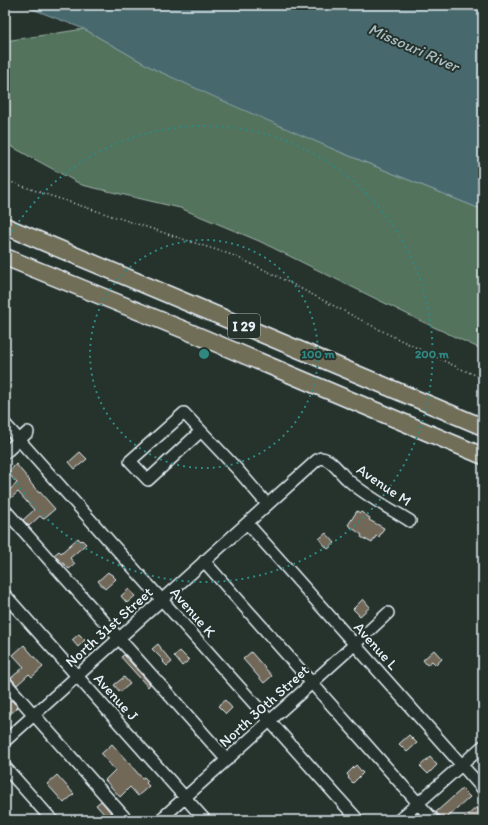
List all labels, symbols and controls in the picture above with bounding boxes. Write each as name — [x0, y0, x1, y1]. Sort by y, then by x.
water label: Missouri River — [366, 19, 464, 77]
road number: I 29 — [228, 314, 260, 338]
centre of rings — [197, 347, 211, 361]
text: 100 m — [301, 347, 335, 361]
text: 200 m — [415, 347, 450, 361]
street label: Avenue M — [353, 460, 415, 510]
street label: North 31st Street — [62, 583, 157, 671]
street label: Avenue K — [167, 584, 220, 641]
street label: Avenue L — [350, 618, 402, 674]
street label: North 30th Street — [215, 661, 313, 751]
street label: Avenue J — [90, 670, 142, 724]

